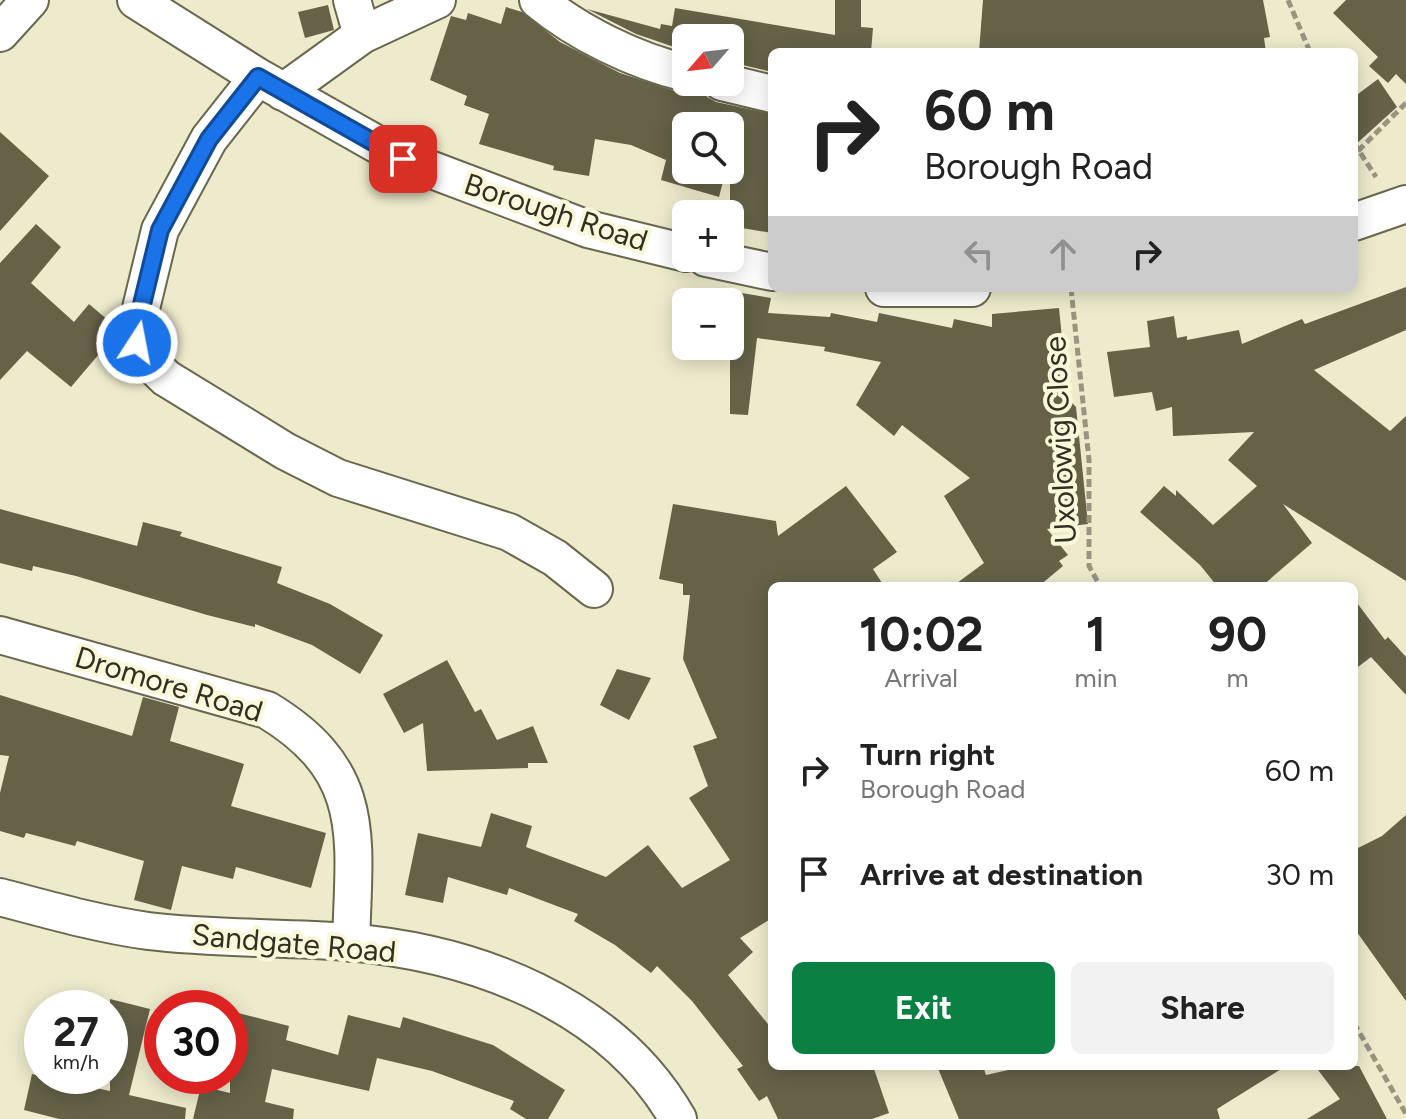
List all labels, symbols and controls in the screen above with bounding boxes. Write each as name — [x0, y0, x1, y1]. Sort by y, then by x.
north arrow — [672, 24, 744, 96]
map controls — [672, 24, 744, 360]
text: 60 m — [924, 77, 1055, 144]
icon: right — [792, 80, 896, 184]
button: search — [672, 112, 744, 184]
pin — [369, 125, 437, 193]
icon: arrive — [381, 137, 425, 181]
text: Borough Road — [924, 145, 1153, 188]
street label: Borough Road — [460, 165, 652, 259]
button: + — [672, 200, 744, 272]
icon: left — [957, 232, 1001, 276]
icon: ahead — [1041, 232, 1085, 276]
icon: right — [1125, 232, 1169, 276]
button: − — [672, 288, 744, 360]
position arrow — [95, 301, 179, 385]
street label: Uxolowig Close — [1036, 335, 1084, 545]
text: 10:02 — [859, 605, 984, 663]
text: 1 — [1086, 605, 1106, 663]
text: 90 — [1208, 605, 1267, 663]
street label: Dromore Road — [71, 638, 267, 730]
text: Arrival — [885, 662, 958, 694]
text: min — [1075, 662, 1117, 694]
text: m — [1227, 662, 1249, 694]
text: Turn right — [860, 736, 995, 773]
icon: right — [792, 748, 836, 792]
text: 60 m — [1265, 752, 1334, 789]
text: Borough Road — [860, 773, 1025, 805]
icon: arrive — [792, 852, 836, 896]
text: Arrive at destination — [860, 856, 1143, 893]
text: 30 m — [1266, 856, 1334, 893]
street label: Sandgate Road — [190, 916, 398, 970]
button: Exit — [792, 962, 1055, 1054]
button: Share — [1071, 962, 1334, 1054]
speed limit sign: 30 — [144, 990, 248, 1094]
text: 27 — [53, 1008, 99, 1056]
text: km/h — [53, 1050, 99, 1074]

